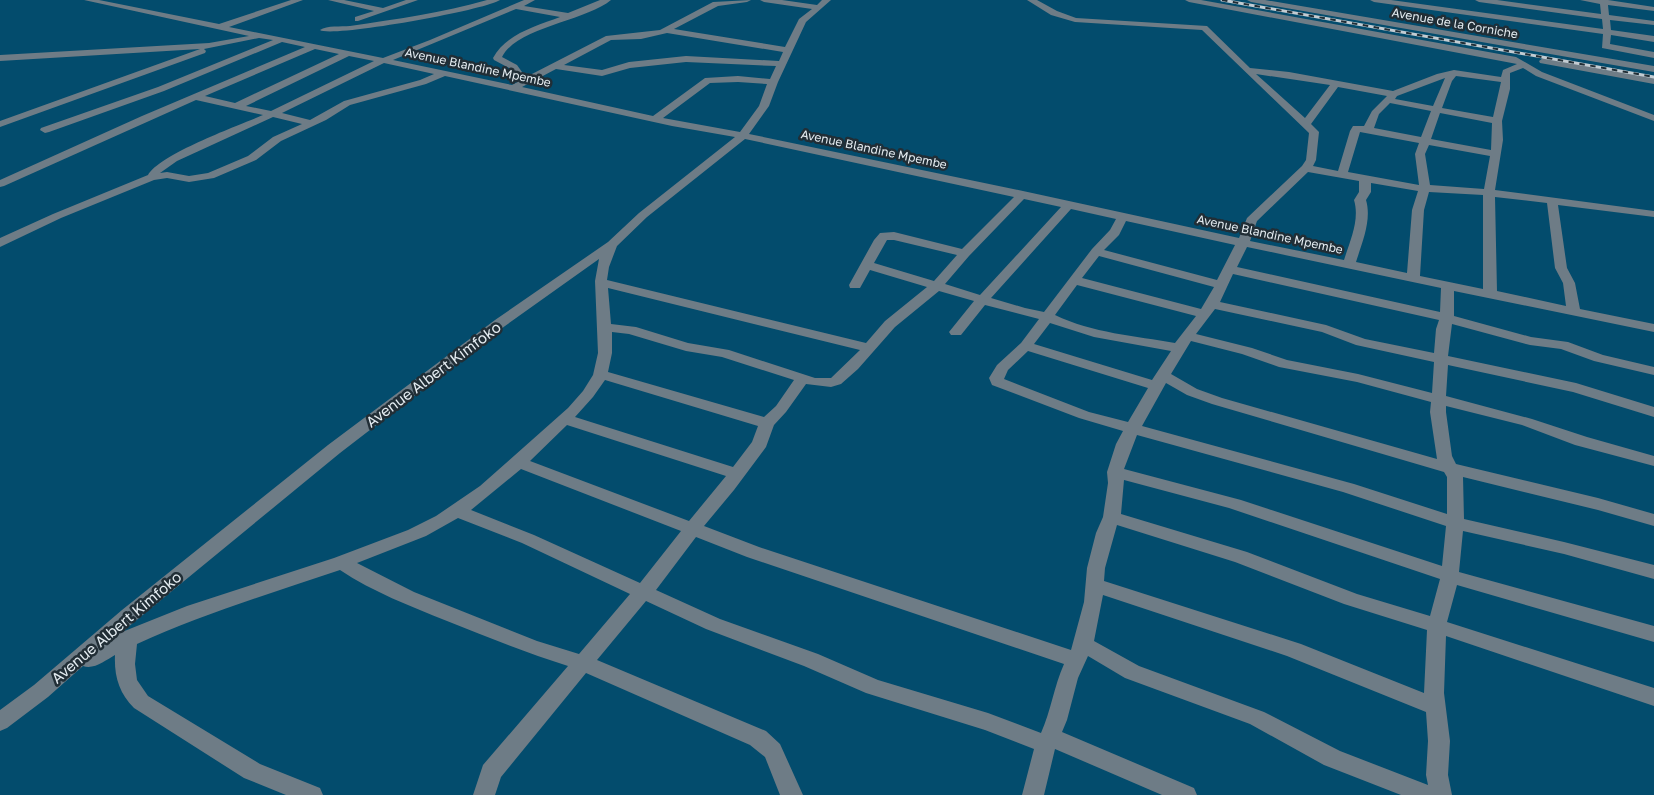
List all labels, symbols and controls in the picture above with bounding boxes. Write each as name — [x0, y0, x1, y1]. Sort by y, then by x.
street label: Avenue de la Corniche — [1391, 5, 1519, 41]
street label: Avenue Blandine Mpembe — [404, 44, 552, 90]
street label: Avenue Blandine Mpembe — [800, 126, 948, 172]
street label: Avenue Blandine Mpembe — [1196, 211, 1344, 257]
street label: Avenue Albert Kimfoko — [362, 317, 504, 431]
street label: Avenue Albert Kimfoko — [47, 567, 185, 687]

